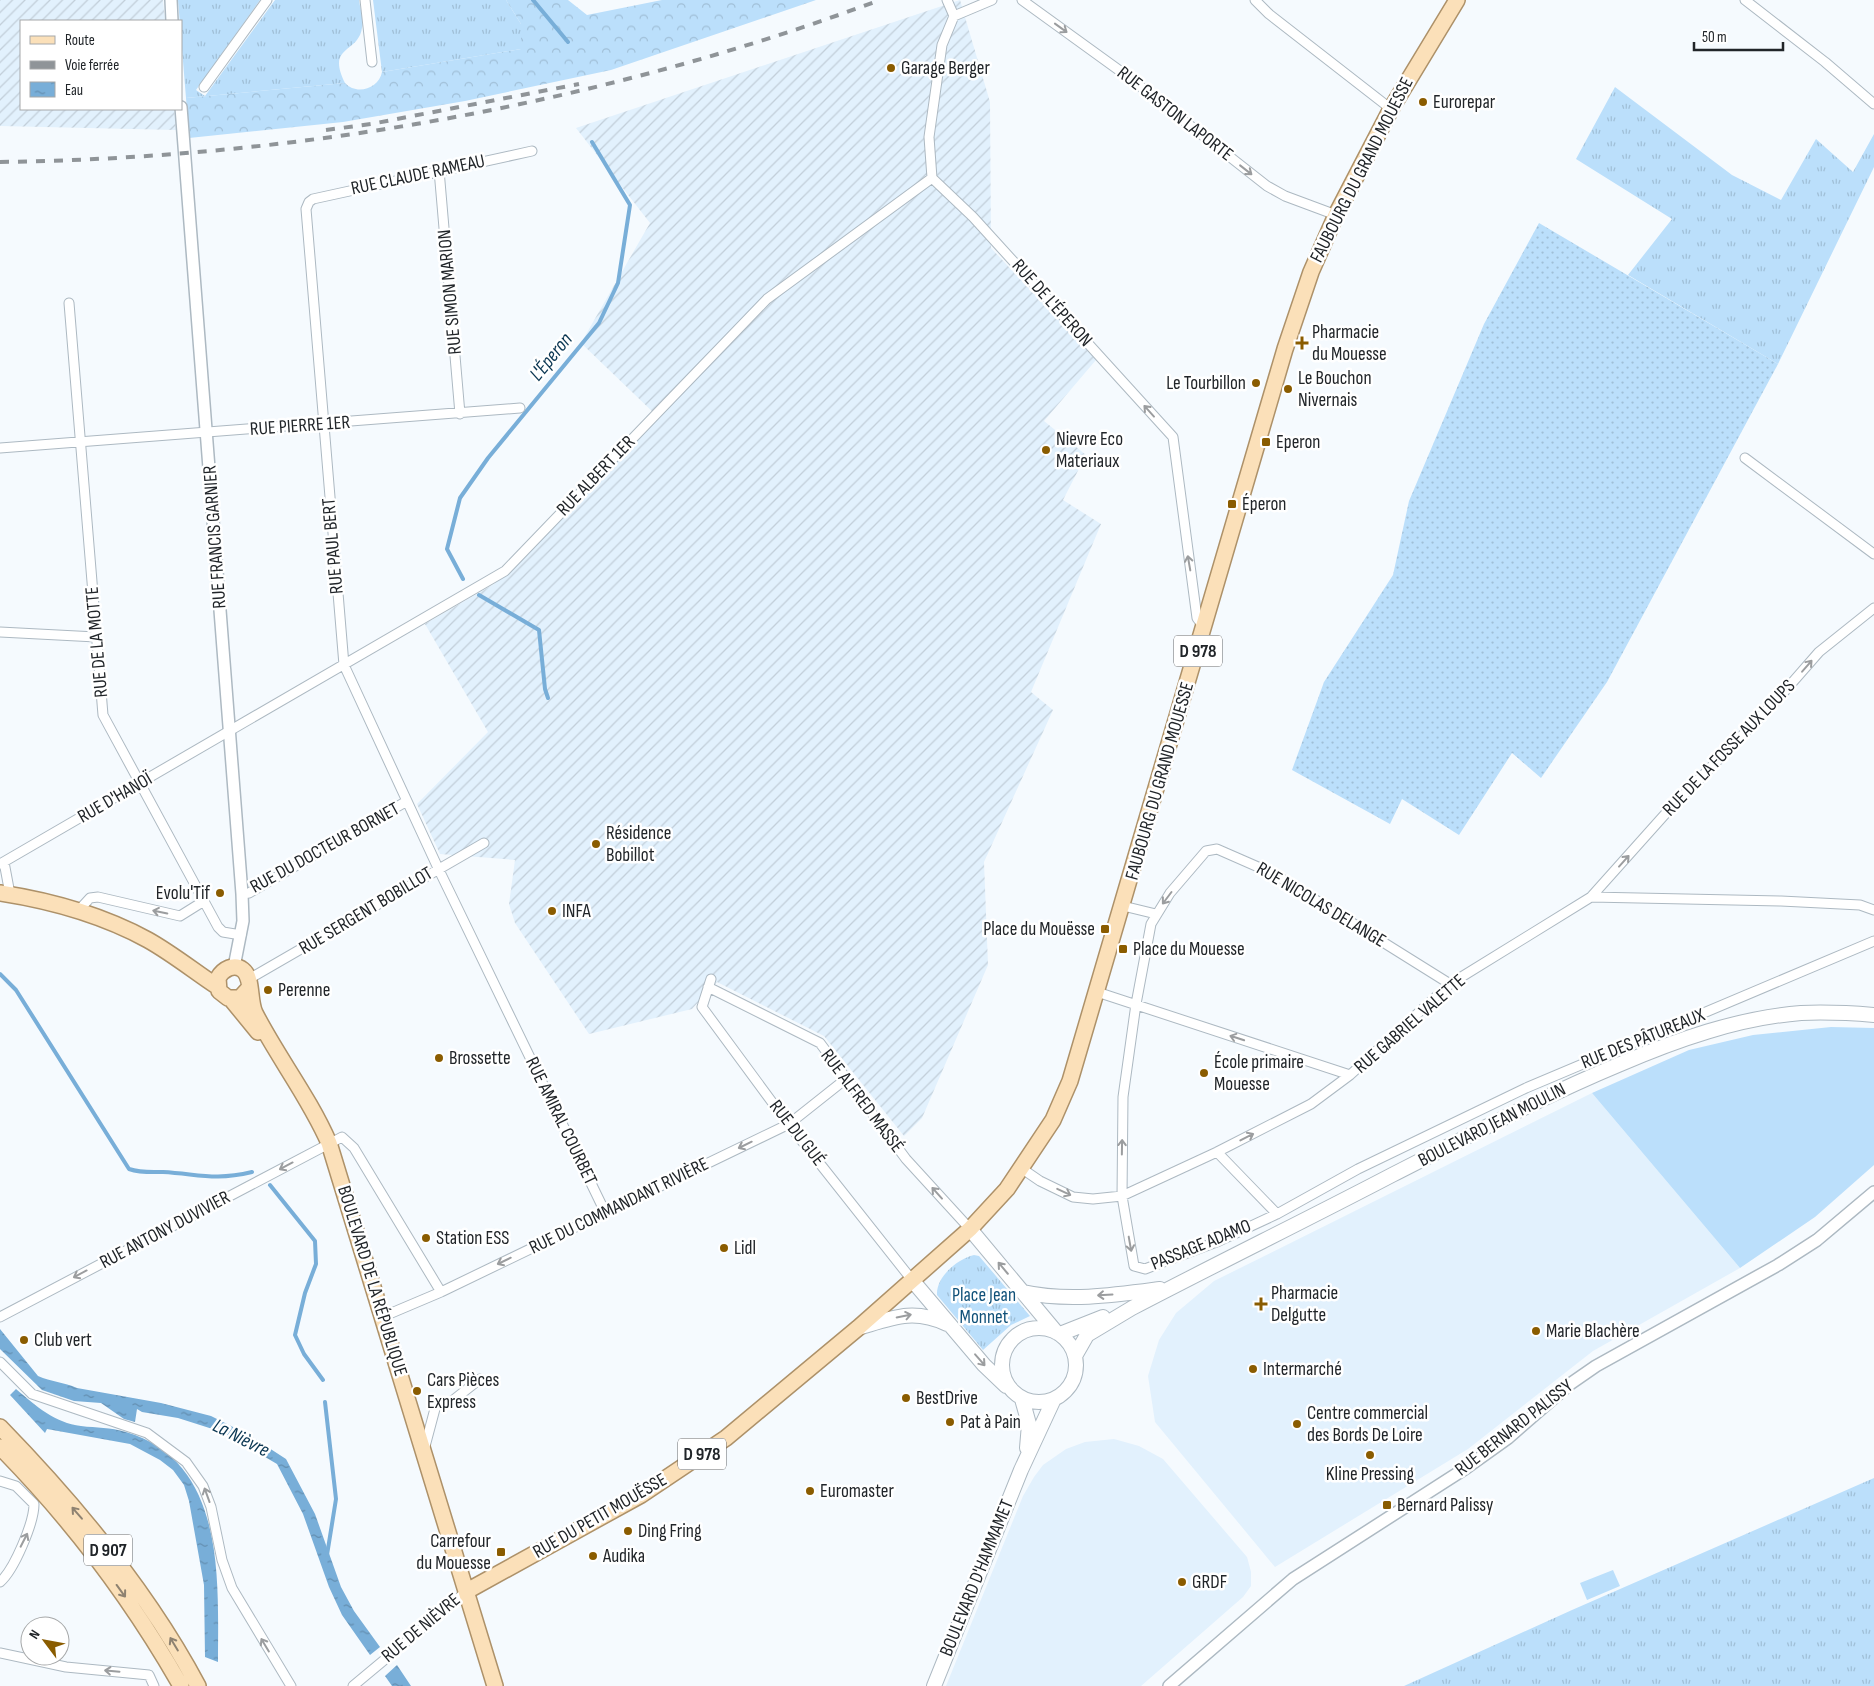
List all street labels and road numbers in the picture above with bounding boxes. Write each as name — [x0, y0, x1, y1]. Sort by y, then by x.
street label: RUE GASTON LAPORTE — [1112, 62, 1238, 166]
street label: FAUBOURG DU GRAND MOUESSE — [1305, 74, 1419, 266]
street label: RUE CLAUDE RAMEAU — [349, 150, 487, 200]
street label: RUE SIMON MARION — [433, 229, 467, 355]
street label: RUE DE L'ÉPERON — [1007, 255, 1097, 351]
street label: RUE PIERRE 1ER — [249, 411, 351, 441]
street label: RUE ALBERT 1ER — [552, 431, 640, 521]
street label: RUE FRANCIS GARNIER — [199, 464, 231, 609]
street label: RUE PAUL BERT — [317, 497, 349, 595]
street label: RUE DE LA MOTTE — [81, 586, 113, 698]
road number: D 978 — [1174, 636, 1222, 666]
street label: RUE DE LA FOSSE AUX LOUPS — [1658, 675, 1800, 821]
street label: FAUBOURG DU GRAND MOUESSE — [1121, 679, 1199, 883]
street label: RUE D'HANOÏ — [74, 767, 157, 828]
street label: RUE DU DOCTEUR BORNET — [246, 797, 404, 899]
street label: RUE NICOLAS DELANGE — [1252, 857, 1390, 953]
street label: RUE SERGENT BOBILLOT — [295, 862, 437, 960]
street label: RUE GABRIEL VALETTE — [1350, 969, 1470, 1079]
street label: RUE DES PÂTUREAUX — [1578, 1004, 1708, 1074]
street label: RUE ALFRED MASSÉ — [816, 1045, 908, 1157]
street label: RUE AMIRAL COURBET — [520, 1053, 602, 1189]
street label: BOULEVARD JEAN MOULIN — [1414, 1078, 1570, 1172]
street label: RUE DU GUÉ — [764, 1095, 830, 1171]
street label: RUE DU COMMANDANT RIVIÈRE — [526, 1153, 712, 1259]
street label: BOULEVARD DE LA RÉPUBLIQUE — [332, 1183, 412, 1379]
street label: RUE ANTONY DUVIVIER — [96, 1186, 234, 1274]
street label: PASSAGE ADAMO — [1148, 1214, 1254, 1276]
street label: RUE BERNARD PALISSY — [1450, 1375, 1578, 1481]
road number: D 978 — [678, 1438, 726, 1470]
street label: RUE DU PETIT MOUËSSE — [529, 1468, 671, 1564]
street label: BOULEVARD D'HAMMAMET — [935, 1496, 1019, 1660]
road number: D 907 — [84, 1534, 132, 1566]
street label: RUE DE NIÈVRE — [377, 1588, 465, 1668]

